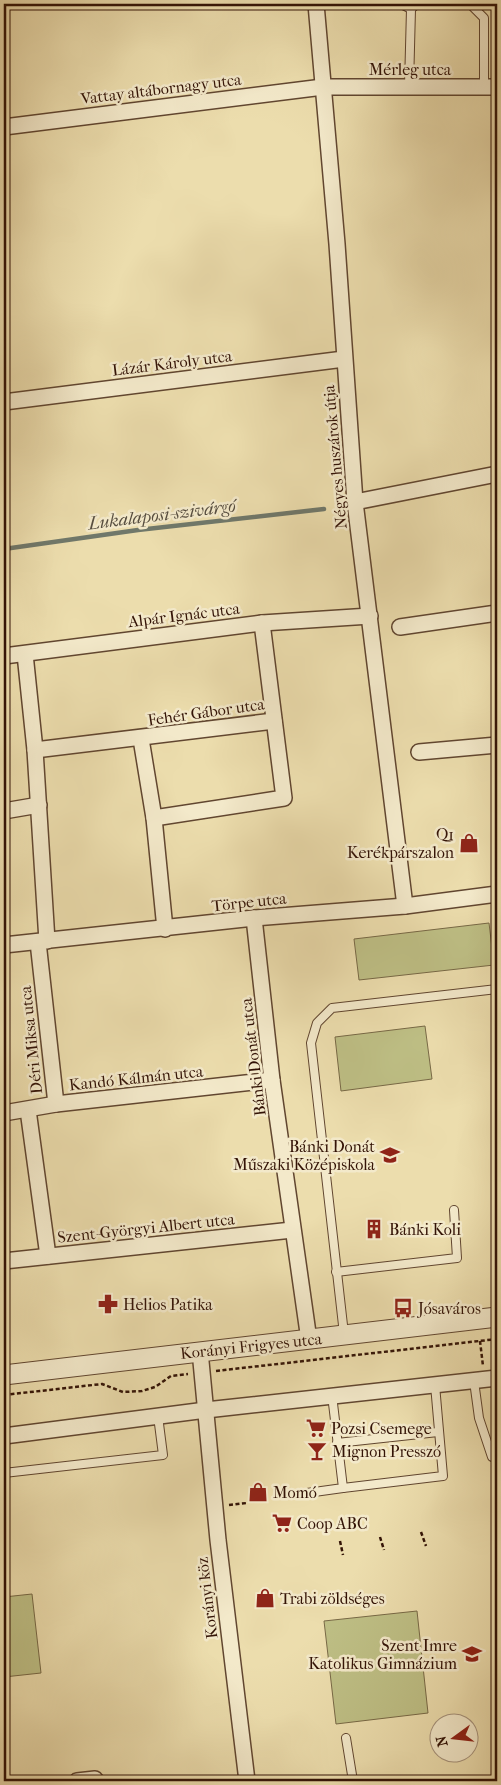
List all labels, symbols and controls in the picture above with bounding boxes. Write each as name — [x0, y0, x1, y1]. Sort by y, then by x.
street label: Mérleg utca — [369, 60, 452, 79]
street label: Vattay altábornagy utca — [79, 70, 243, 108]
street label: Lázár Károly utca — [111, 346, 234, 380]
street label: Négyes huszárok útja — [319, 384, 351, 530]
water label: Lukalaposi-szivárgó — [85, 495, 239, 535]
street label: Alpár Ignác utca — [126, 599, 241, 631]
street label: Fehér Gábor utca — [146, 694, 266, 730]
place label: Q1 Kerékpárszalon — [347, 825, 455, 862]
shop icon: Q1 Kerékpárszalon — [458, 832, 480, 854]
street label: Törpe utca — [211, 889, 288, 915]
street label: Déri Miksa utca — [16, 984, 46, 1095]
street label: Bánki Donát utca — [236, 996, 270, 1117]
street label: Kandó Kálmán utca — [68, 1061, 205, 1094]
place label: Bánki Donát Műszaki Középiskola — [233, 1137, 376, 1174]
school or university icon: Bánki Donát Műszaki Középiskola — [379, 1144, 401, 1166]
street label: Szent-Györgyi Albert utca — [57, 1209, 236, 1247]
building icon: Bánki Koli — [363, 1218, 385, 1240]
place label: Bánki Koli — [389, 1220, 461, 1239]
pharmacy icon: Helios Patika — [97, 1293, 119, 1315]
place label: Helios Patika — [123, 1295, 213, 1314]
bus stop icon: Jósaváros — [392, 1297, 414, 1319]
place label: Jósaváros — [416, 1299, 481, 1318]
street label: Korányi Frigyes utca — [179, 1329, 323, 1363]
supermarket icon: Pozsi Csemege — [305, 1417, 327, 1439]
place label: Pozsi Csemege — [331, 1419, 432, 1438]
bar icon: Mignon Presszó — [306, 1440, 328, 1462]
place label: Mignon Presszó — [332, 1442, 441, 1461]
shop icon: Momó — [247, 1481, 269, 1503]
place label: Momó — [273, 1483, 317, 1502]
supermarket icon: Coop ABC — [271, 1512, 293, 1534]
place label: Coop ABC — [297, 1514, 368, 1533]
street label: Korányi köz — [193, 1556, 221, 1640]
shop icon: Trabi zöldséges — [254, 1587, 276, 1609]
place label: Trabi zöldséges — [280, 1589, 385, 1608]
place label: Szent Imre Katolikus Gimnázium — [308, 1636, 458, 1673]
school or university icon: Szent Imre Katolikus Gimnázium — [461, 1643, 483, 1665]
north arrow — [428, 1712, 478, 1762]
text: N — [432, 1734, 452, 1749]

